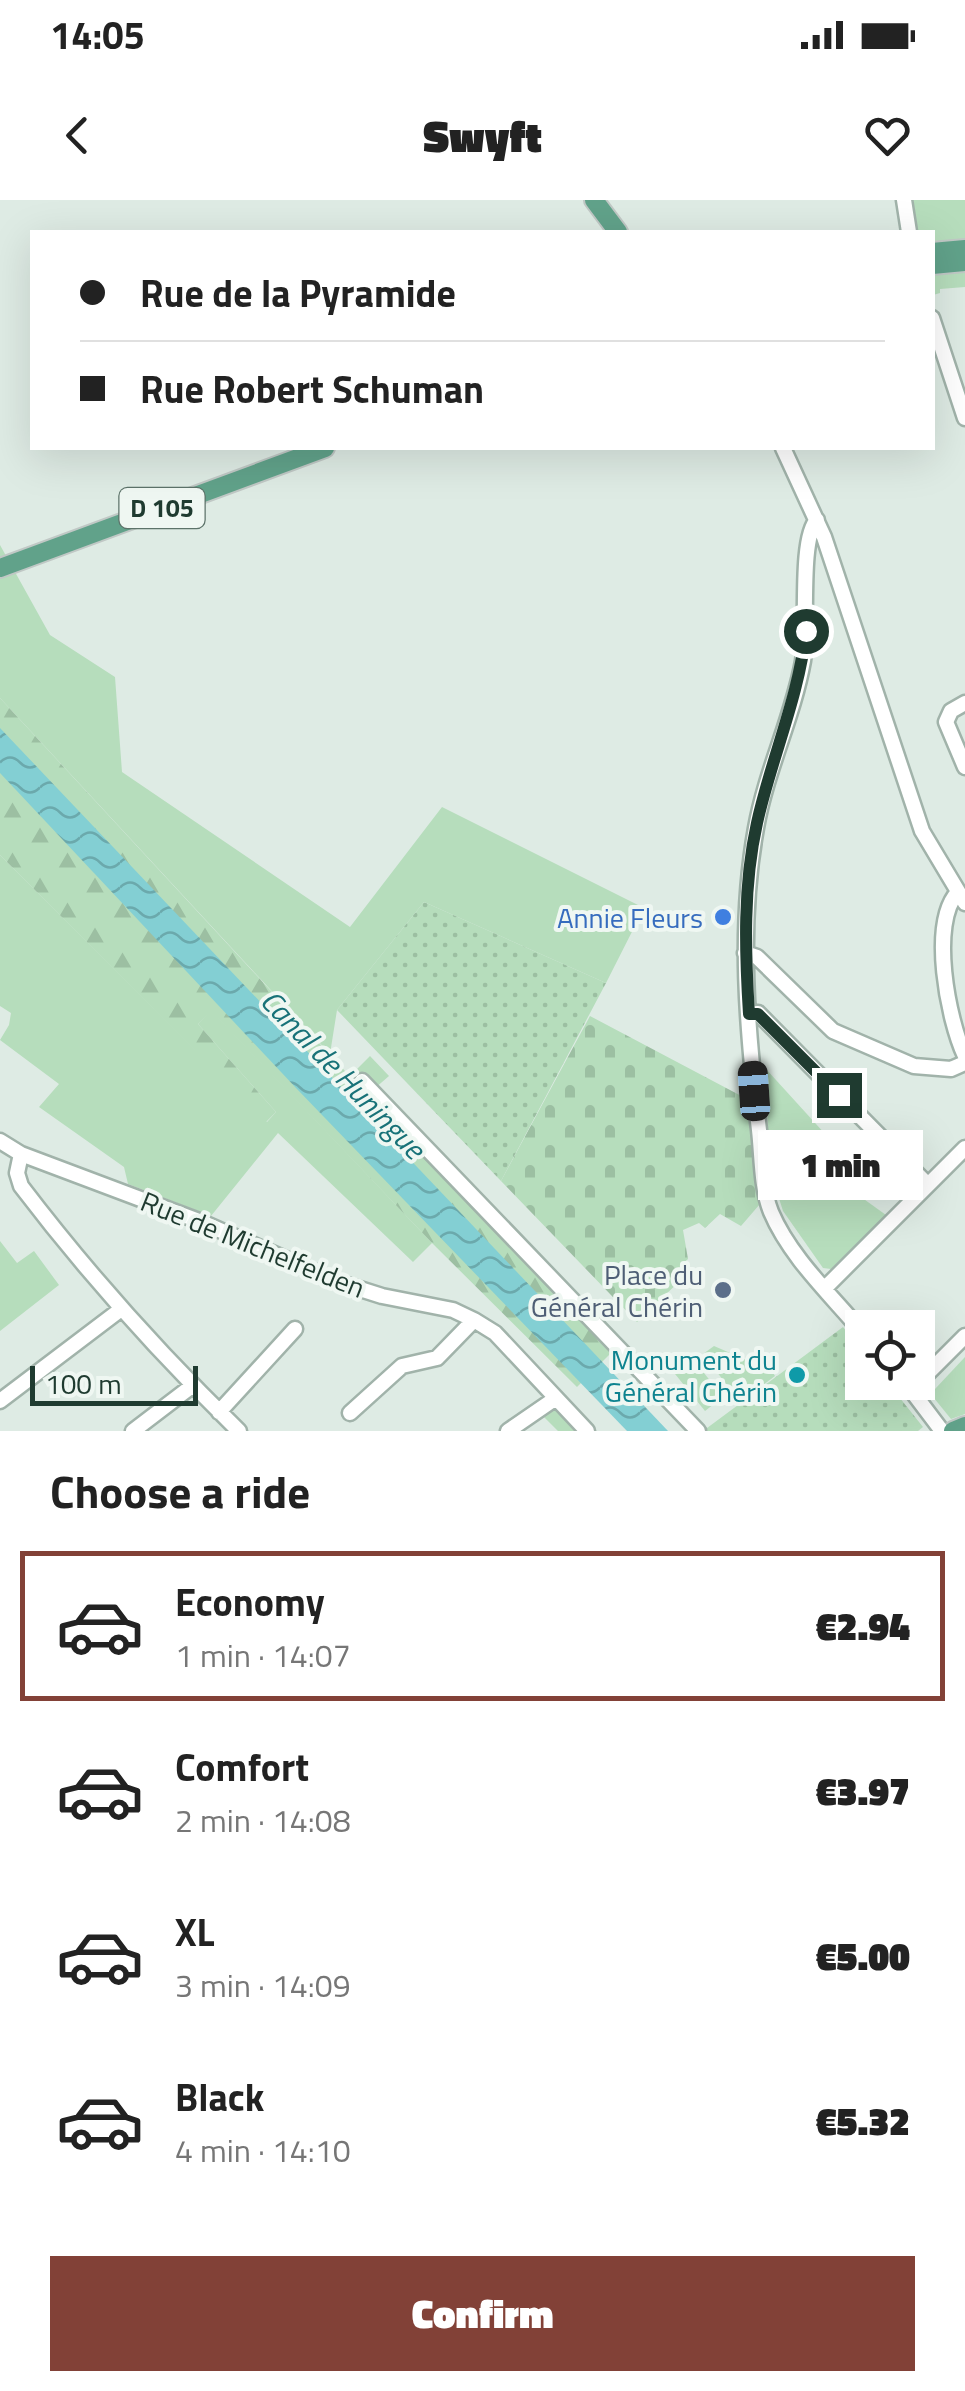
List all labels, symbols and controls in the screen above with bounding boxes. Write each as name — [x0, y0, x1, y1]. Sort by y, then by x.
text: 14:05 — [50, 6, 145, 64]
text: Swyft — [423, 101, 542, 169]
icon: back — [50, 108, 105, 163]
icon: heart — [860, 108, 915, 163]
text: Rue de la Pyramide — [140, 264, 456, 322]
text: Rue Robert Schuman — [140, 360, 484, 418]
road number: D 105 — [120, 488, 204, 528]
route start — [784, 609, 829, 654]
place label: Annie Fleurs — [557, 896, 703, 939]
marker: Annie Fleurs — [712, 906, 734, 928]
water label: Canal de Huningue — [250, 979, 438, 1171]
car — [737, 1060, 771, 1122]
route end — [817, 1073, 862, 1118]
callout: 1 min — [756, 1130, 922, 1200]
text: 1 min — [801, 1141, 880, 1189]
street label: Rue de Michelfelden — [134, 1179, 372, 1309]
place label: Place du Général Chérin — [531, 1253, 703, 1328]
marker: Place du Général Chérin — [712, 1279, 734, 1301]
map controls — [845, 1310, 935, 1400]
button: locate — [845, 1310, 935, 1400]
place label: Monument du Général Chérin — [605, 1338, 777, 1413]
scale bar — [30, 1361, 198, 1406]
text: 100 m — [45, 1362, 122, 1405]
marker: Monument du Général Chérin — [786, 1364, 808, 1386]
text: Choose a ride — [50, 1457, 310, 1525]
text: Economy — [175, 1573, 325, 1631]
icon: car — [55, 1581, 145, 1671]
text: €2.94 — [816, 1597, 910, 1655]
text: 1 min · 14:07 — [175, 1631, 351, 1679]
text: Comfort — [175, 1738, 309, 1796]
icon: car — [55, 1746, 145, 1836]
text: €3.97 — [816, 1762, 910, 1820]
text: 2 min · 14:08 — [175, 1796, 351, 1844]
text: XL — [175, 1903, 215, 1961]
icon: car — [55, 1911, 145, 2001]
text: €5.00 — [816, 1927, 910, 1985]
text: 3 min · 14:09 — [175, 1961, 351, 2009]
text: Black — [175, 2068, 264, 2126]
icon: car — [55, 2076, 145, 2166]
text: €5.32 — [816, 2092, 910, 2150]
text: 4 min · 14:10 — [175, 2126, 351, 2174]
button: Confirm — [50, 2256, 915, 2371]

